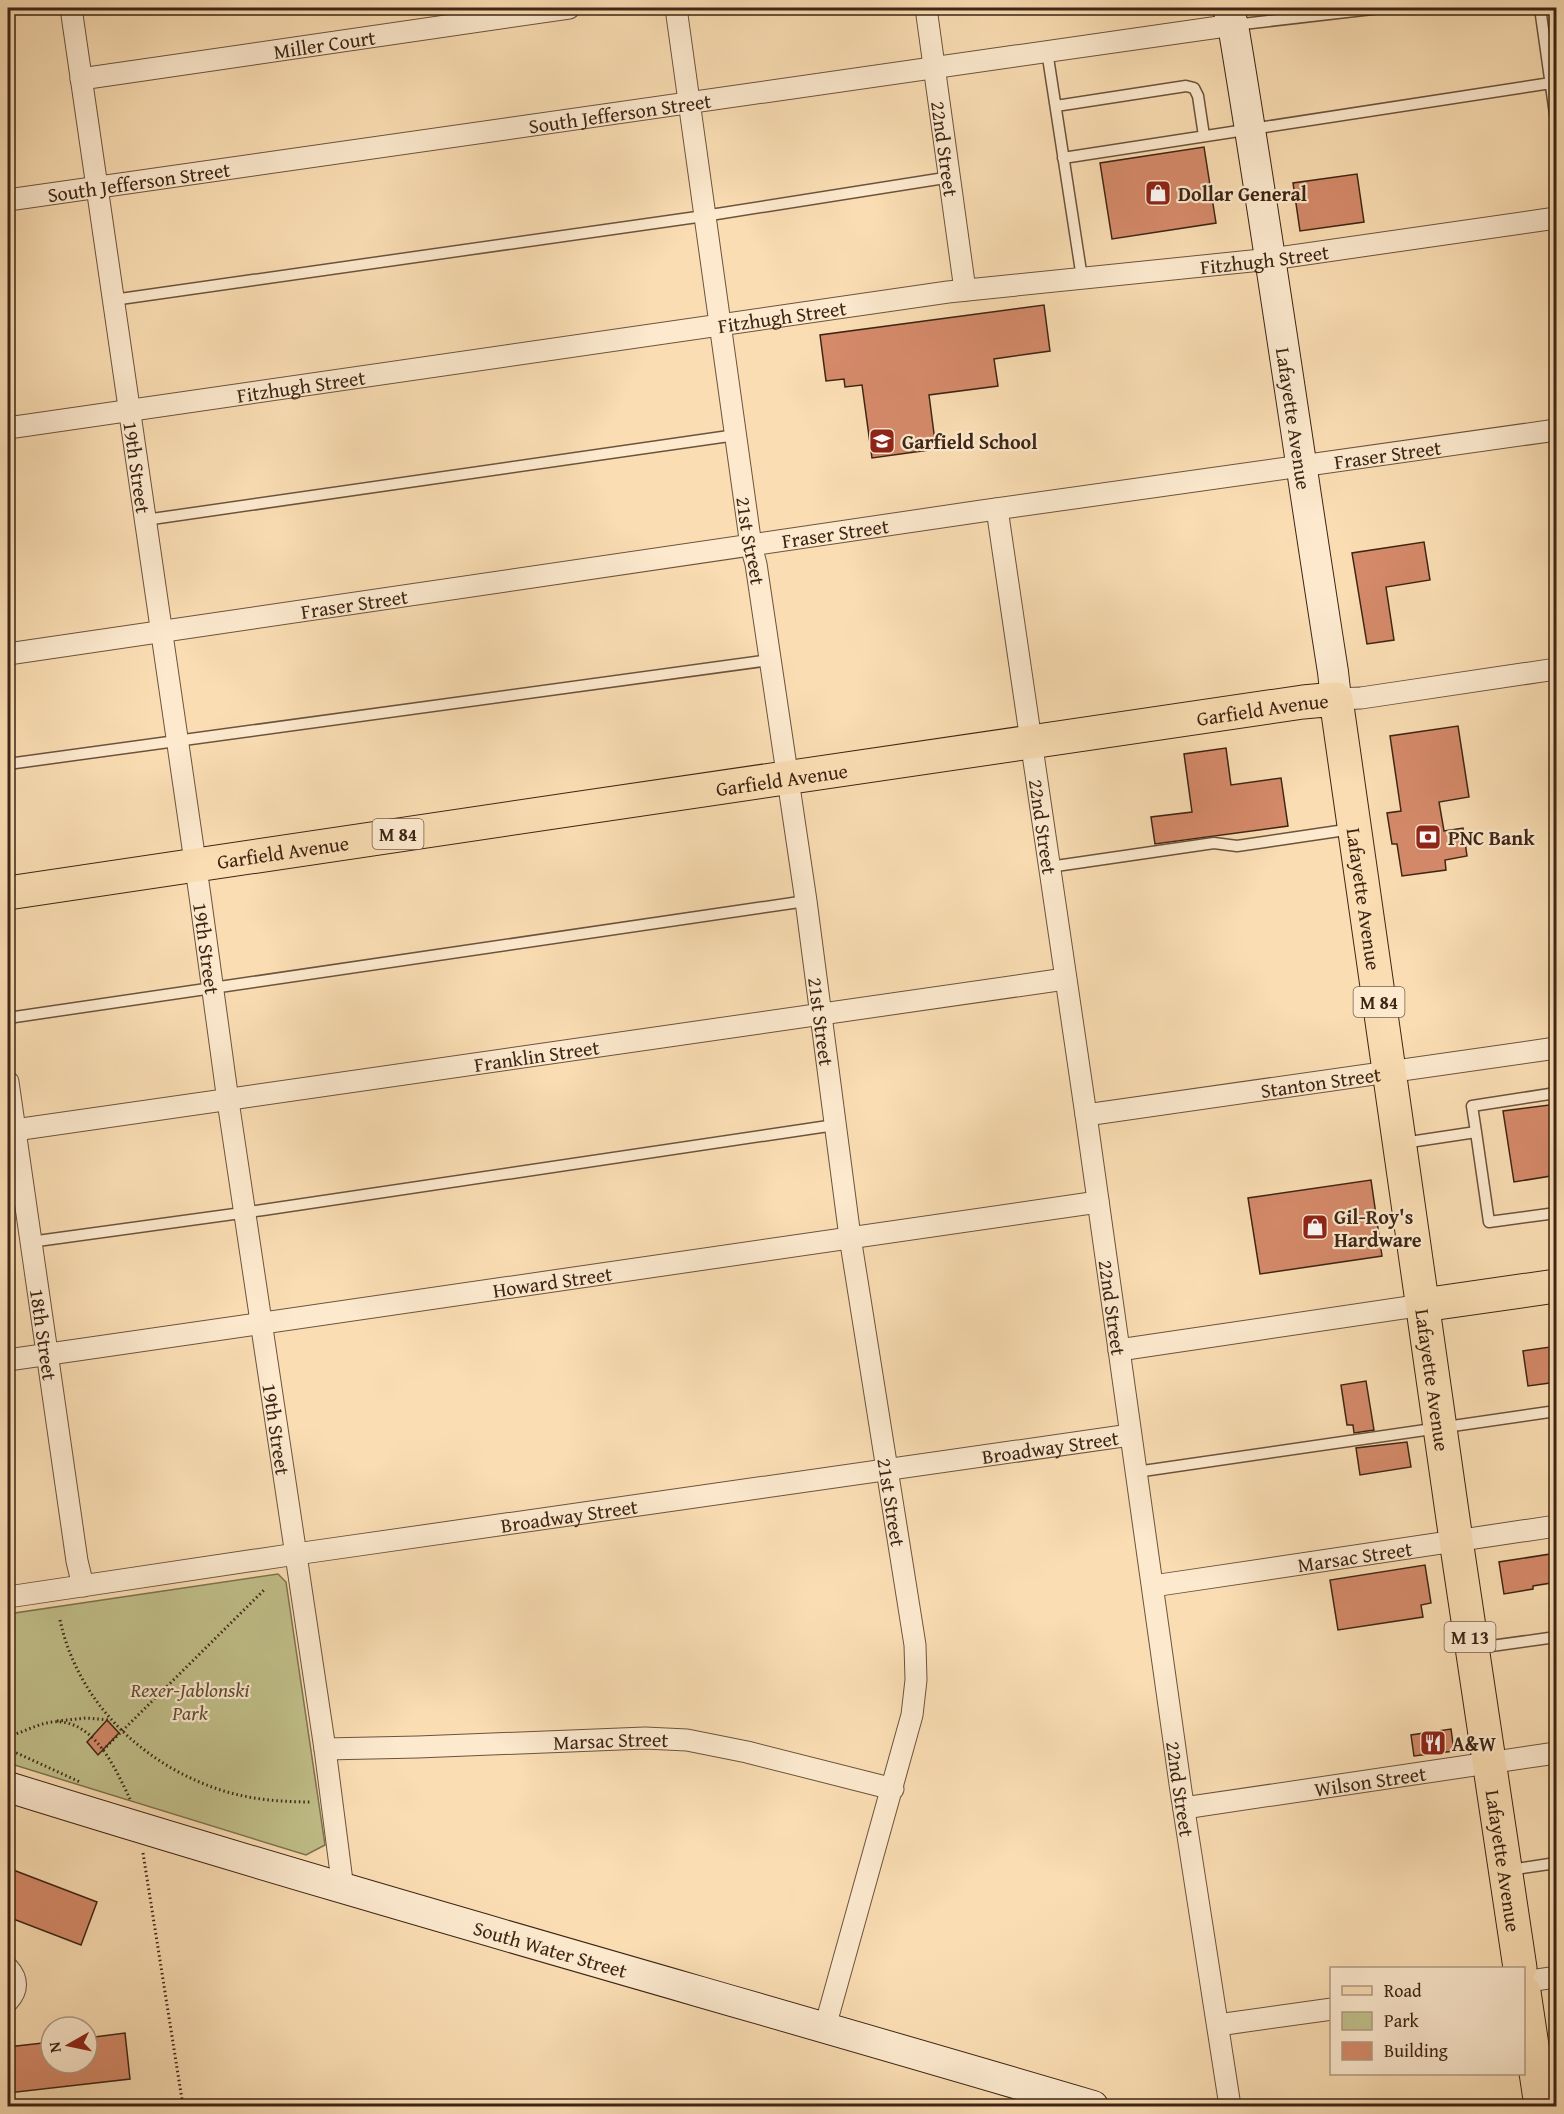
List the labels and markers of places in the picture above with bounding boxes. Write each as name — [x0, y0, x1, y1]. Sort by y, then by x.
shop icon: Dollar General — [1143, 178, 1173, 208]
place label: Dollar General — [1178, 179, 1307, 208]
school or university icon: Garfield School — [867, 426, 897, 456]
place label: Garfield School — [902, 427, 1037, 456]
bank icon: PNC Bank — [1413, 822, 1443, 852]
place label: PNC Bank — [1448, 823, 1535, 852]
place label: Gil-Roy's Hardware — [1334, 1202, 1422, 1254]
shop icon: Gil-Roy's Hardware — [1300, 1212, 1330, 1242]
restaurant icon: A&W — [1418, 1728, 1448, 1758]
place label: A&W — [1452, 1729, 1497, 1758]

